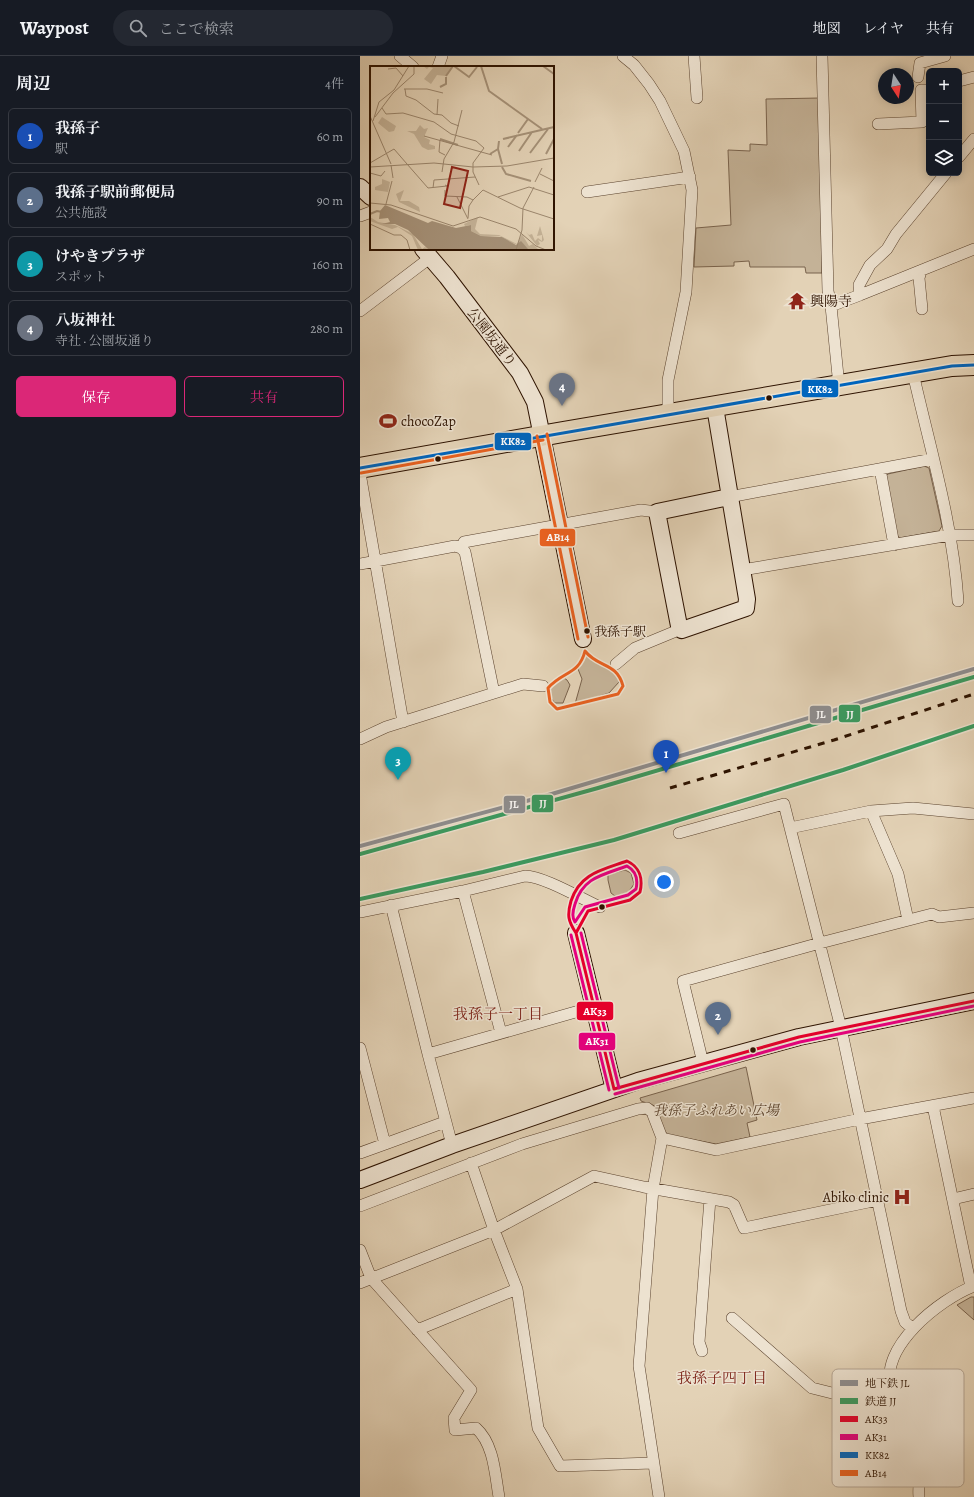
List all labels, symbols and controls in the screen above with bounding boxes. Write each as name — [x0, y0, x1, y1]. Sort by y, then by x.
search box — [113, 10, 393, 46]
text: Waypost — [20, 15, 89, 41]
icon: search — [127, 17, 149, 39]
text: ここで検索 — [159, 19, 234, 39]
text: 地図 — [813, 19, 841, 38]
text: レイヤ — [863, 19, 904, 38]
text: 共有 — [926, 19, 954, 38]
inset map — [370, 66, 554, 250]
north arrow — [878, 68, 914, 104]
map controls — [926, 68, 962, 176]
button: + — [926, 68, 962, 104]
text: 周辺 — [16, 72, 50, 95]
text: 4件 — [325, 75, 344, 92]
button: − — [926, 104, 962, 140]
text: 我孫子 — [55, 118, 100, 138]
text: 1 — [28, 128, 32, 145]
text: 60 m — [317, 128, 343, 145]
text: 駅 — [55, 140, 68, 157]
button: layers — [926, 140, 962, 176]
text: 我孫子駅前郵便局 — [55, 182, 175, 202]
text: 2 — [27, 192, 33, 209]
text: 90 m — [317, 192, 343, 209]
text: 公共施設 — [55, 204, 107, 221]
text: けやきプラザ — [55, 246, 145, 266]
text: 3 — [27, 256, 33, 273]
text: 160 m — [312, 256, 343, 273]
text: スポット — [55, 268, 107, 285]
temple icon: 興陽寺 — [787, 291, 807, 311]
place label: 興陽寺 — [810, 292, 852, 311]
street label: 公園坂通り — [463, 304, 521, 371]
text: 八坂神社 — [55, 310, 115, 330]
text: 4 — [27, 320, 33, 337]
text: 280 m — [310, 320, 343, 337]
text: 寺社 · 公園坂通り — [55, 332, 154, 349]
pin: 4 — [549, 373, 575, 406]
button: 保存 — [16, 376, 176, 417]
button: 共有 — [184, 376, 344, 417]
line badge: KK82 — [801, 379, 839, 398]
text: KK82 — [807, 382, 833, 397]
unlabelled marker — [764, 393, 774, 403]
sports icon: chocoZap — [378, 411, 398, 431]
place label: chocoZap — [401, 412, 456, 431]
line badge: KK82 — [494, 432, 532, 451]
text: KK82 — [500, 434, 526, 449]
unlabelled marker — [433, 454, 443, 464]
line badge: AB14 — [539, 528, 576, 547]
text: AB14 — [546, 530, 569, 545]
place label: 我孫子駅 — [594, 623, 646, 640]
marker: 我孫子駅 — [582, 626, 592, 636]
line badge: JJ — [838, 704, 861, 723]
line badge: JL — [809, 705, 832, 724]
text: JL — [816, 707, 826, 722]
text: JJ — [846, 707, 854, 722]
pin: 1 — [653, 740, 679, 773]
pin: 3 — [385, 747, 411, 780]
line badge: JJ — [531, 794, 554, 813]
line badge: JL — [503, 795, 526, 814]
text: JJ — [539, 796, 547, 811]
text: JL — [509, 797, 519, 812]
your location — [654, 872, 674, 892]
unlabelled marker — [597, 902, 607, 912]
line badge: AK33 — [576, 1001, 614, 1021]
pin: 2 — [705, 1002, 731, 1035]
district label: 我孫子一丁目 — [453, 1004, 543, 1024]
text: AK33 — [582, 1004, 607, 1019]
line badge: AK31 — [578, 1032, 616, 1051]
text: AK31 — [585, 1034, 608, 1049]
unlabelled marker — [748, 1045, 758, 1055]
park label: 我孫子ふれあい広場 — [653, 1101, 781, 1120]
hospital icon: Abiko clinic — [892, 1187, 912, 1207]
place label: Abiko clinic — [822, 1188, 889, 1207]
district label: 我孫子四丁目 — [677, 1368, 767, 1388]
legend — [832, 1369, 964, 1487]
text: 地下鉄 JL — [865, 1376, 910, 1391]
text: 鉄道 JJ — [865, 1394, 897, 1409]
text: AK33 — [864, 1412, 887, 1427]
text: AK31 — [864, 1430, 887, 1445]
text: KK82 — [865, 1448, 889, 1463]
text: AB14 — [864, 1466, 887, 1481]

